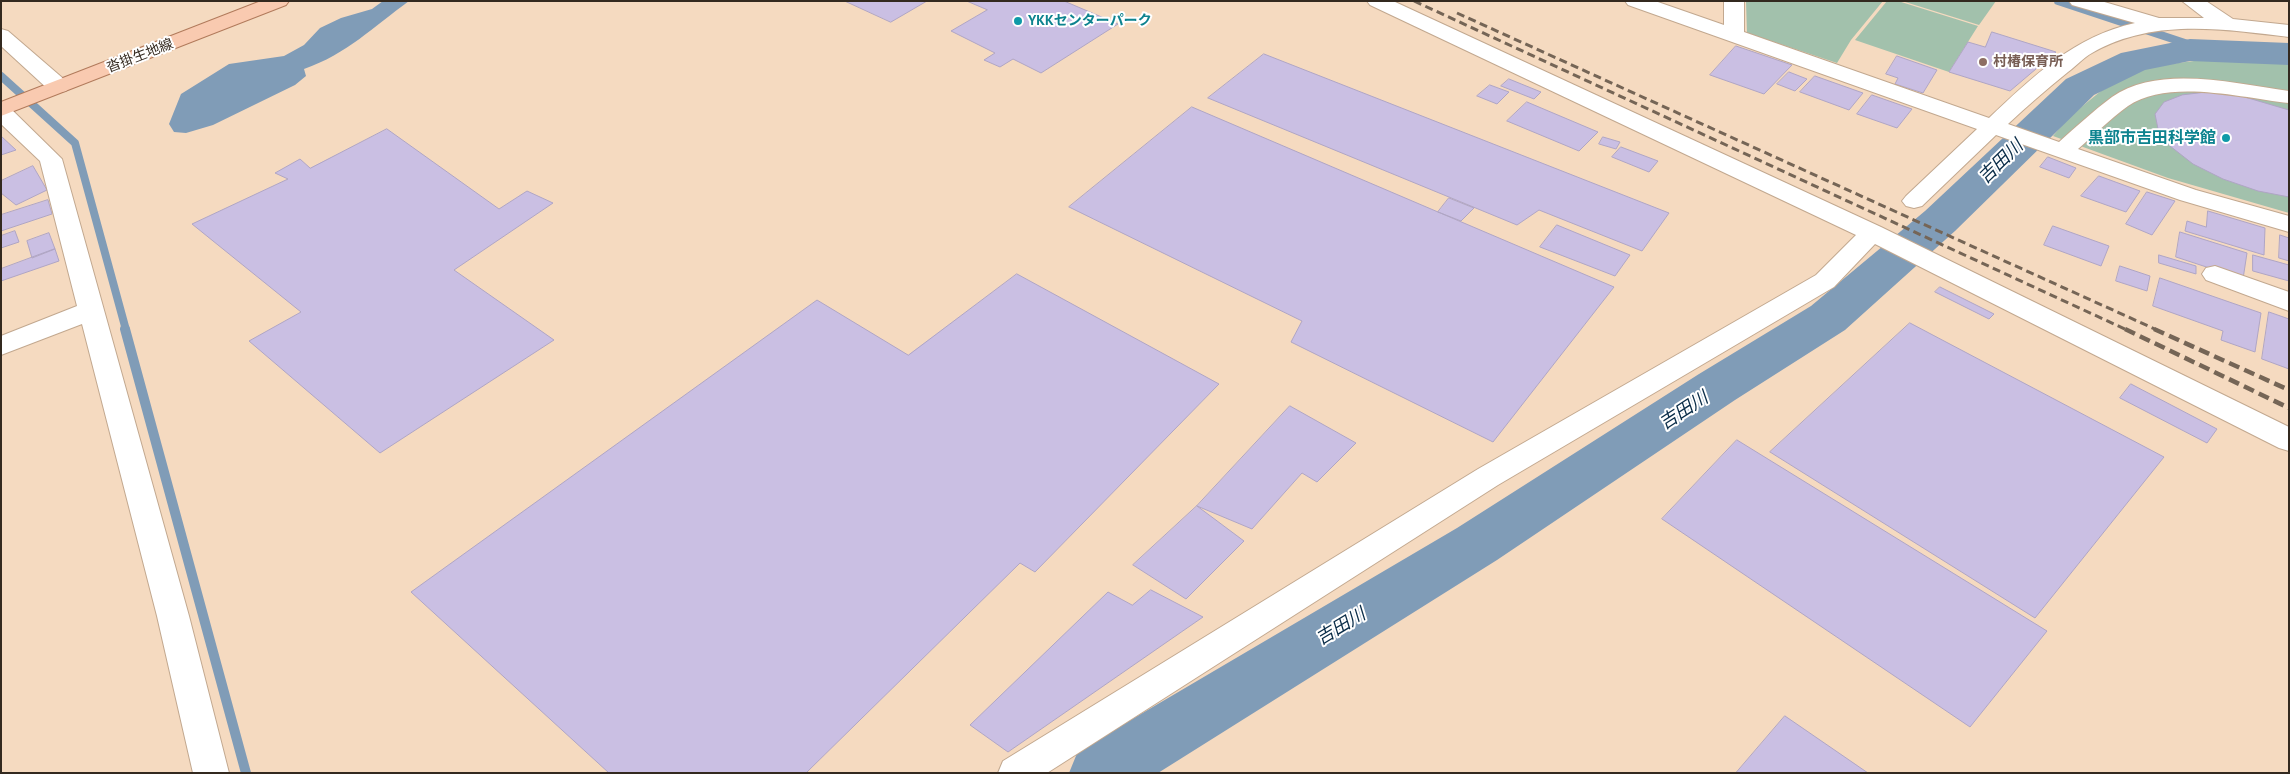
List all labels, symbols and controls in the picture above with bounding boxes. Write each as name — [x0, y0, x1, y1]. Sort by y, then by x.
place label: YKKセンターパーク — [1028, 13, 1152, 29]
marker: YKKセンターパーク — [1012, 15, 1024, 27]
street label: 沓掛生地線 — [104, 36, 176, 76]
place label: 村椿保育所 — [1993, 54, 2063, 70]
marker: 村椿保育所 — [1977, 56, 1989, 68]
place label: 黒部市吉田科学館 — [2088, 128, 2216, 148]
marker: 黒部市吉田科学館 — [2220, 132, 2232, 144]
water label: 吉田川 — [1974, 135, 2028, 189]
water label: 吉田川 — [1655, 387, 1713, 435]
water label: 吉田川 — [1312, 604, 1370, 650]

